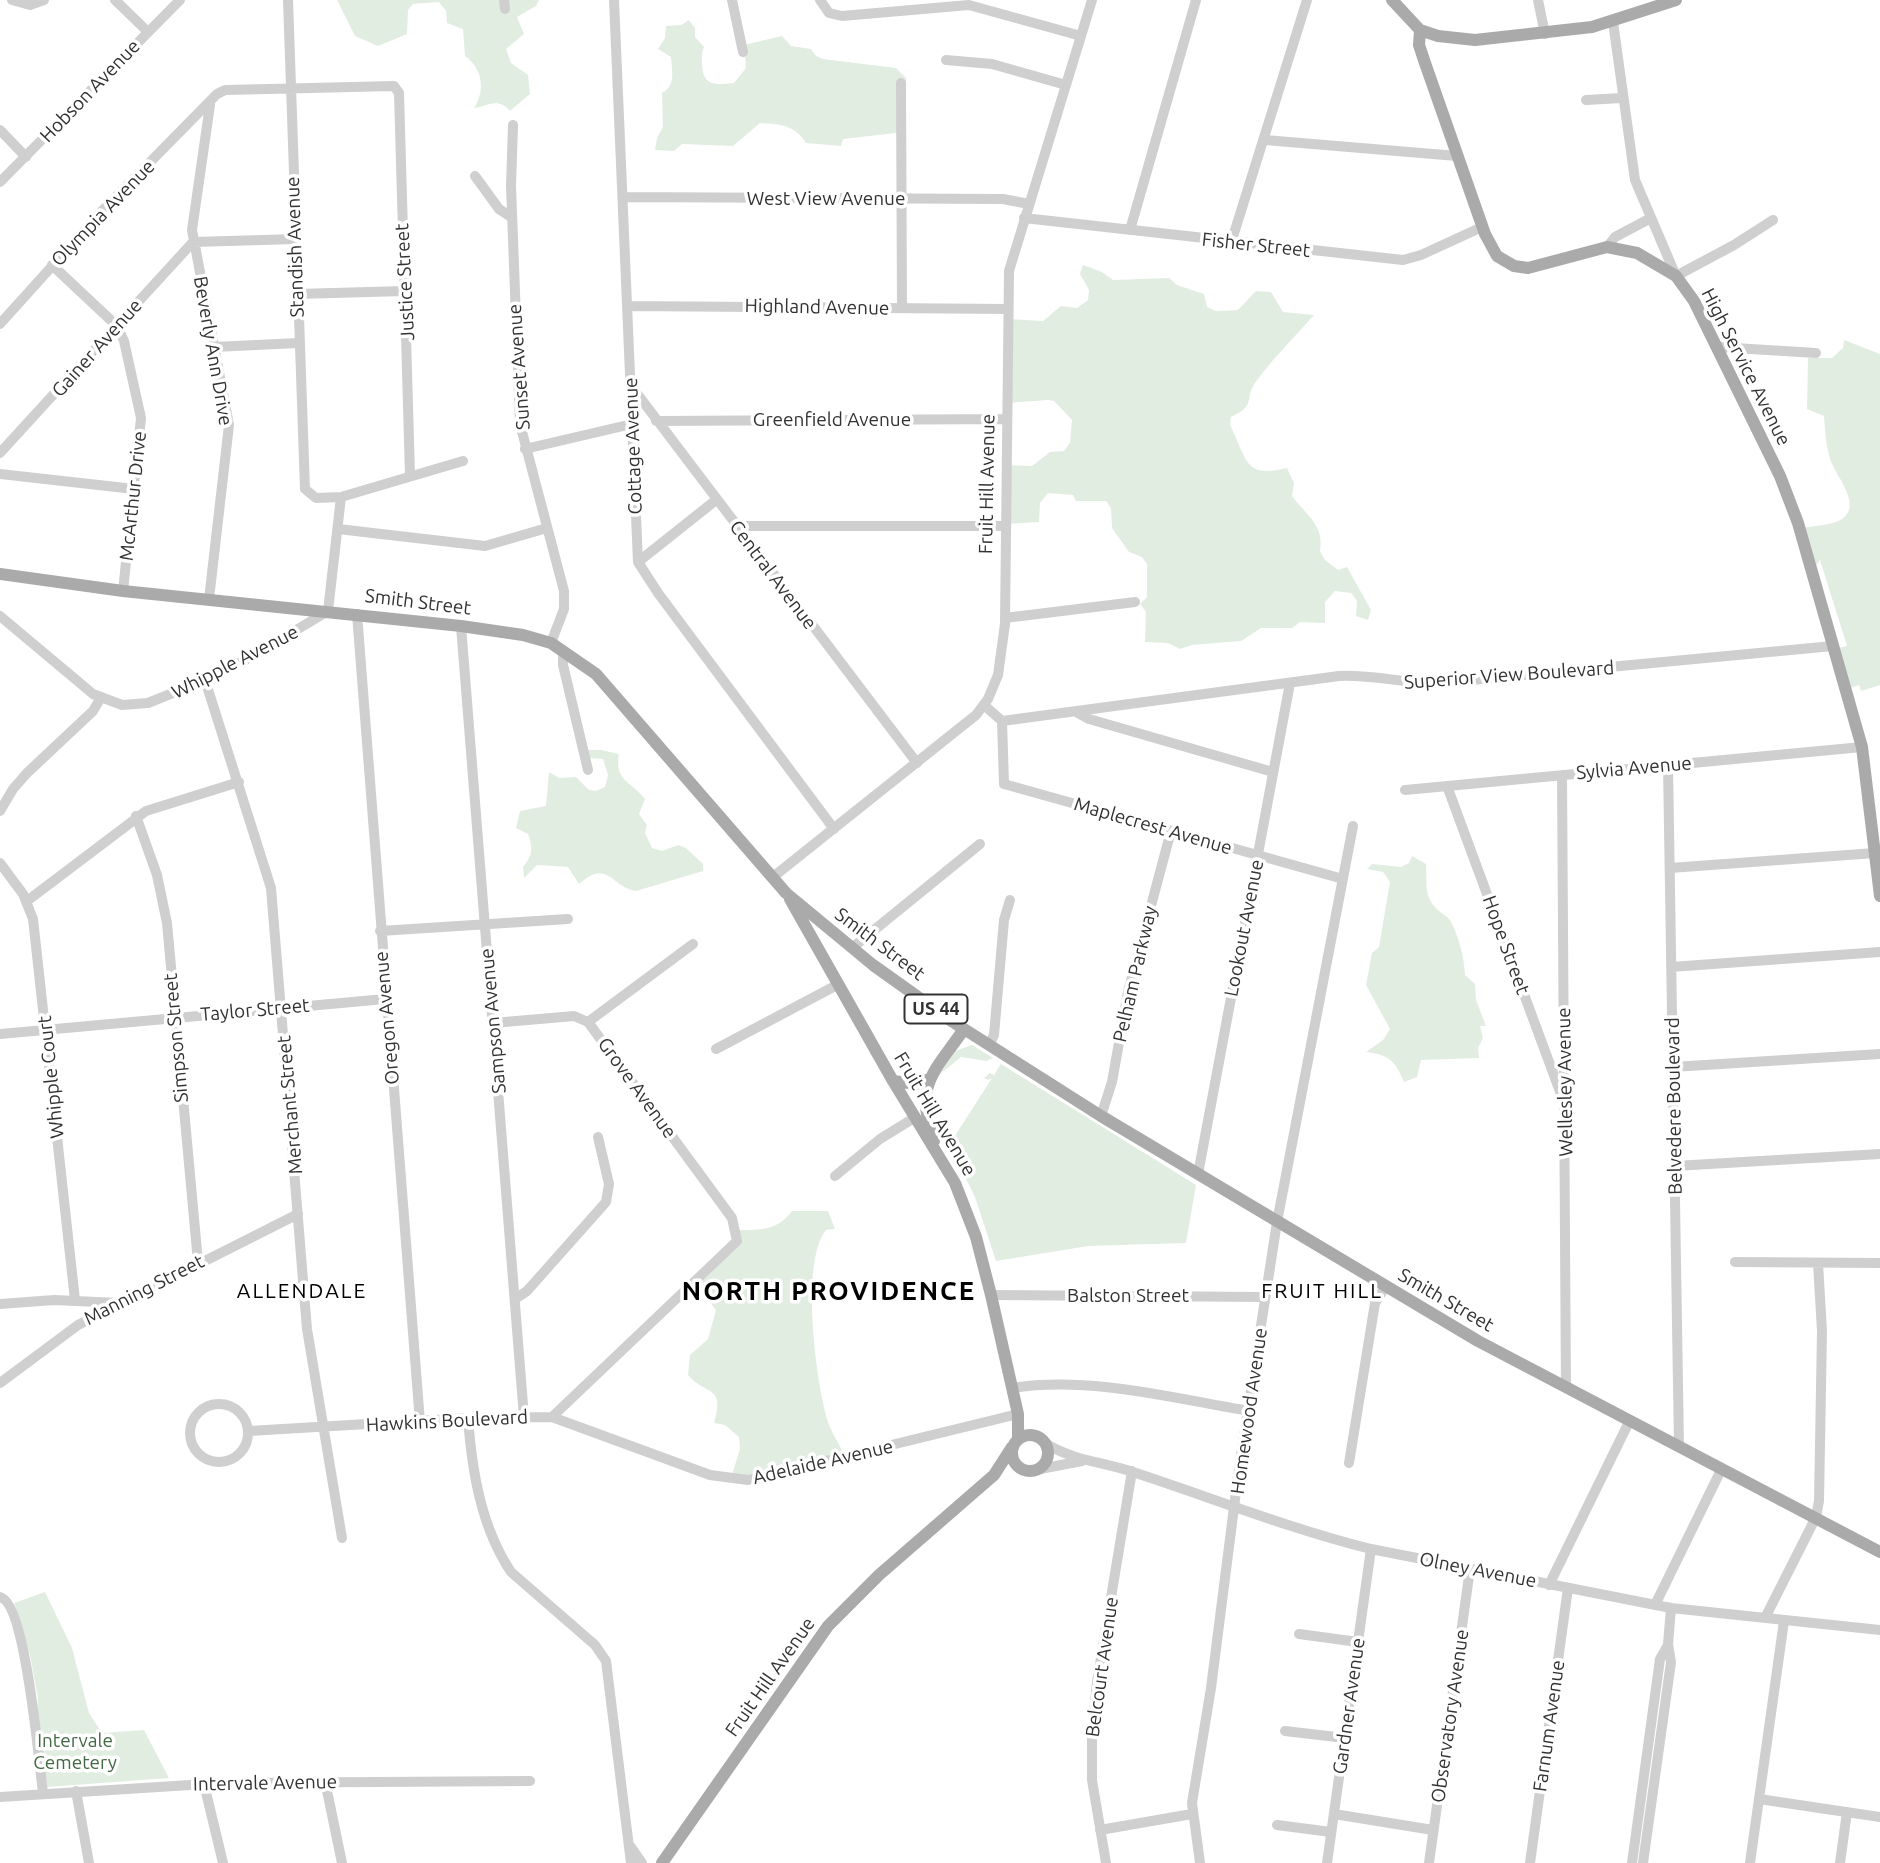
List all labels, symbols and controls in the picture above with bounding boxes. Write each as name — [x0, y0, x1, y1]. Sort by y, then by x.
street label: Hobson Avenue — [35, 35, 145, 147]
street label: Olympia Avenue — [46, 155, 160, 271]
street label: Standish Avenue — [281, 176, 309, 318]
street label: West View Avenue — [747, 188, 905, 210]
street label: Justice Street — [391, 223, 419, 341]
street label: Fisher Street — [1201, 228, 1311, 262]
street label: Beverly Ann Drive — [189, 275, 237, 427]
street label: High Service Avenue — [1696, 285, 1796, 449]
street label: Gainer Avenue — [47, 294, 147, 402]
street label: Highland Avenue — [744, 294, 890, 320]
street label: Sunset Avenue — [503, 303, 535, 431]
street label: Cottage Avenue — [619, 377, 647, 515]
street label: Greenfield Avenue — [753, 409, 911, 431]
street label: Fruit Hill Avenue — [974, 414, 1000, 554]
street label: McArthur Drive — [115, 430, 151, 562]
street label: Central Avenue — [725, 516, 821, 634]
street label: Smith Street — [364, 584, 472, 620]
street label: Whipple Avenue — [168, 620, 302, 704]
street label: Superior View Boulevard — [1403, 656, 1615, 694]
street label: Sylvia Avenue — [1575, 752, 1693, 784]
street label: Maplecrest Avenue — [1071, 793, 1235, 859]
street label: Lookout Avenue — [1220, 858, 1268, 998]
street label: Hope Street — [1478, 893, 1534, 997]
street label: Smith Street — [831, 903, 929, 985]
street label: Pelham Parkway — [1108, 904, 1162, 1044]
street label: Sampson Avenue — [475, 947, 511, 1095]
street label: Oregon Avenue — [370, 950, 404, 1086]
street label: Simpson Street — [159, 972, 193, 1104]
street label: Taylor Street — [200, 994, 310, 1026]
road number: US 44 — [904, 994, 968, 1024]
street label: Wellesley Avenue — [1552, 1007, 1578, 1157]
street label: Whipple Court — [33, 1014, 69, 1140]
street label: Belvedere Boulevard — [1661, 1017, 1687, 1195]
street label: Grove Avenue — [593, 1033, 681, 1143]
street label: Merchant Street — [273, 1035, 307, 1175]
street label: Fruit Hill Avenue — [889, 1048, 981, 1180]
street label: Manning Street — [80, 1250, 208, 1330]
street label: Smith Street — [1394, 1263, 1498, 1337]
district label: NORTH PROVIDENCE — [684, 1275, 974, 1307]
district label: ALLENDALE — [238, 1278, 366, 1304]
district label: FRUIT HILL — [1262, 1278, 1382, 1304]
street label: Balston Street — [1067, 1285, 1189, 1307]
street label: Homewood Avenue — [1226, 1326, 1272, 1496]
street label: Hawkins Boulevard — [365, 1405, 529, 1437]
street label: Adelaide Avenue — [751, 1435, 895, 1489]
street label: Olney Avenue — [1418, 1547, 1538, 1593]
street label: Belcourt Avenue — [1081, 1595, 1123, 1739]
street label: Fruit Hill Avenue — [720, 1613, 820, 1741]
street label: Observatory Avenue — [1427, 1628, 1473, 1804]
street label: Gardner Avenue — [1328, 1636, 1370, 1776]
street label: Farnum Avenue — [1528, 1659, 1570, 1793]
park label: Intervale Cemetery — [33, 1730, 117, 1774]
street label: Intervale Avenue — [193, 1770, 337, 1796]

